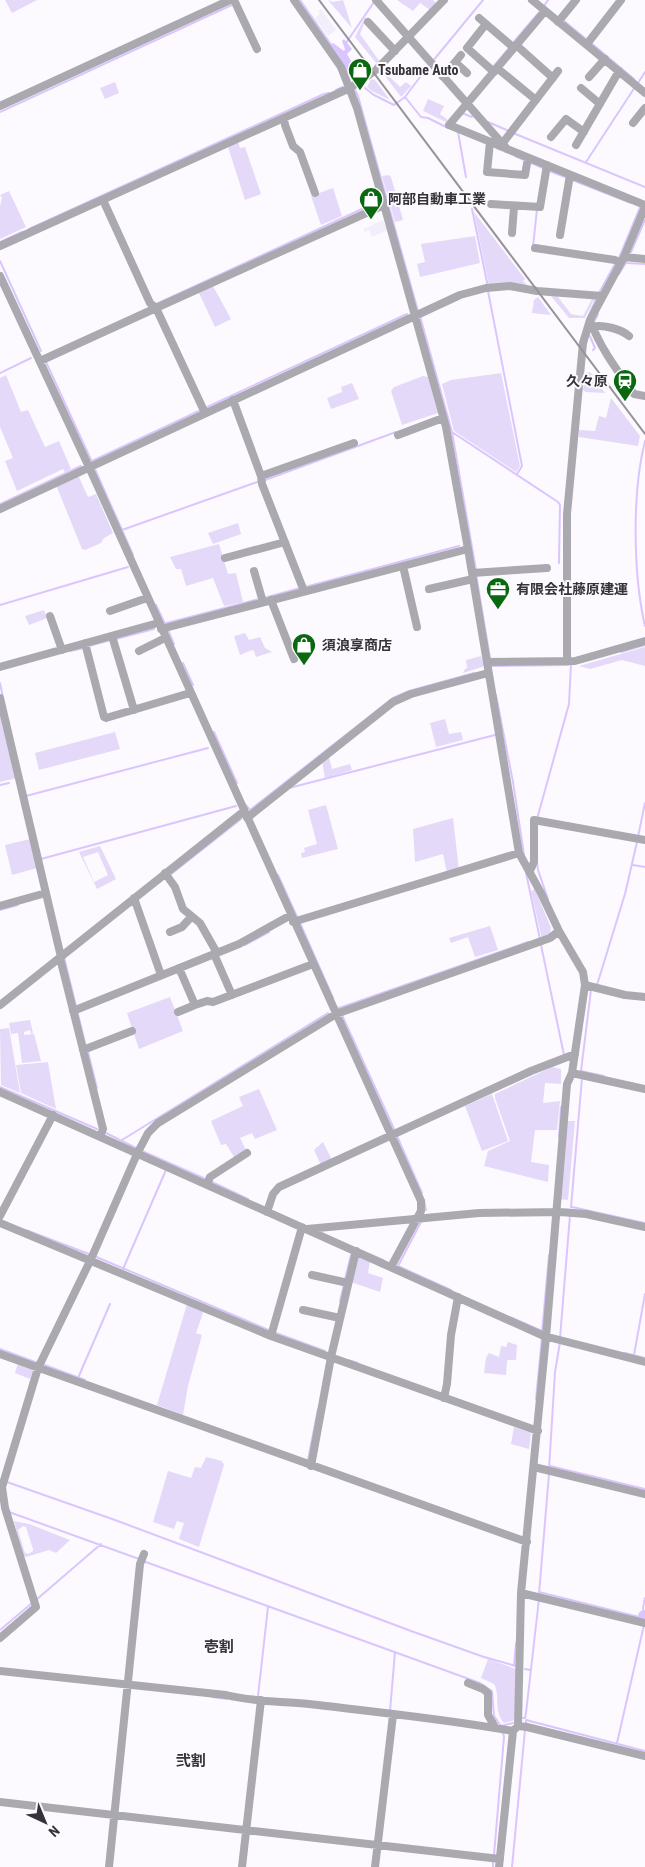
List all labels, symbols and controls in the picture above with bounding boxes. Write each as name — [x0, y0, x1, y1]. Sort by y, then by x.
shop icon: Tsubame Auto — [347, 57, 373, 91]
place label: Tsubame Auto — [378, 62, 458, 78]
shop icon: 阿部自動車工業 — [358, 186, 384, 220]
place label: 阿部自動車工業 — [388, 191, 486, 207]
station icon: 久々原 — [612, 368, 638, 402]
place label: 久々原 — [566, 373, 608, 389]
office icon: 有限会社藤原建運 — [485, 576, 511, 610]
place label: 有限会社藤原建運 — [516, 581, 628, 597]
shop icon: 須浪享商店 — [291, 632, 317, 666]
place label: 須浪享商店 — [322, 637, 392, 653]
district label: 壱割 — [204, 1638, 234, 1656]
district label: 弐割 — [176, 1752, 206, 1770]
north arrow — [20, 1797, 70, 1847]
text: N — [45, 1823, 63, 1840]

